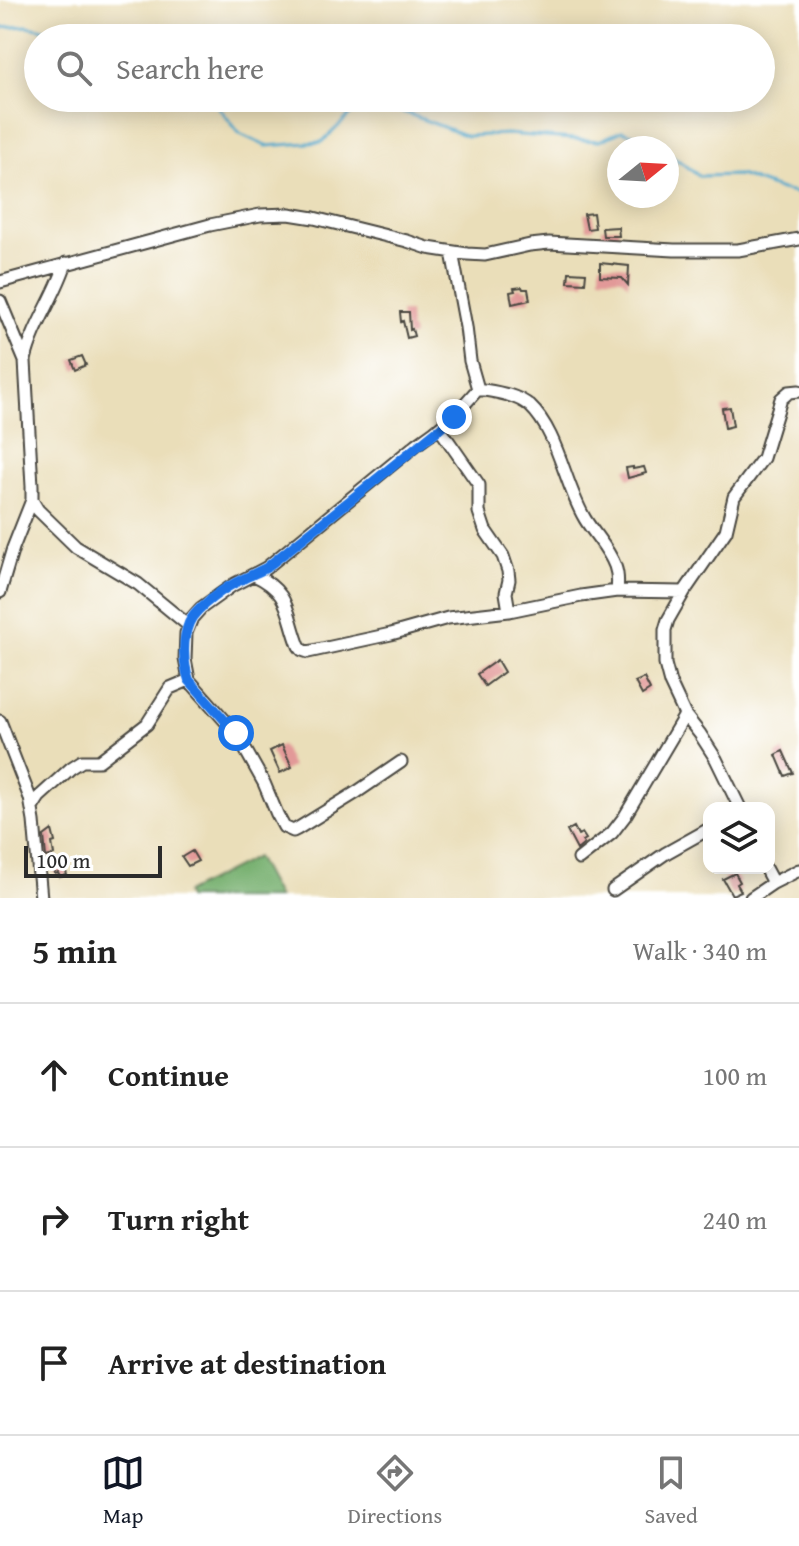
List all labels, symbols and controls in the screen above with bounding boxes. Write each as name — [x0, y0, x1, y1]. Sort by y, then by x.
search box — [24, 24, 775, 112]
icon: search — [52, 46, 96, 90]
text: Search here — [116, 46, 264, 90]
north arrow — [607, 136, 679, 208]
route end — [436, 399, 472, 435]
route start — [218, 715, 254, 751]
map controls — [703, 802, 775, 874]
button: layers — [703, 802, 775, 874]
scale bar — [24, 842, 162, 878]
text: 100 m — [36, 844, 91, 876]
text: 5 min — [32, 926, 117, 975]
text: Walk · 340 m — [633, 931, 767, 970]
icon: ahead — [32, 1053, 76, 1097]
text: Continue — [108, 1053, 229, 1097]
text: 100 m — [702, 1056, 767, 1095]
icon: right — [32, 1197, 76, 1241]
text: Turn right — [108, 1197, 249, 1241]
text: 240 m — [702, 1200, 767, 1239]
icon: arrive — [32, 1341, 76, 1385]
text: Arrive at destination — [108, 1341, 386, 1385]
tab: Map — [101, 1451, 145, 1531]
tab: Directions — [348, 1451, 442, 1531]
tab: Saved — [645, 1451, 698, 1531]

